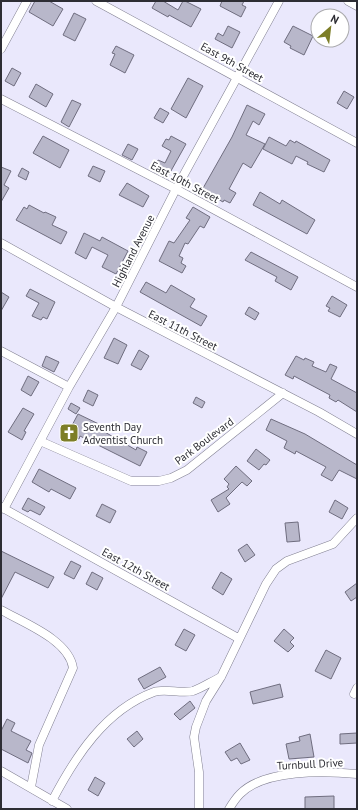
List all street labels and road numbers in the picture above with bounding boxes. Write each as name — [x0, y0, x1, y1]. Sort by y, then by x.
street label: East 9th Street — [198, 39, 266, 85]
street label: East 10th Street — [148, 158, 222, 206]
street label: Highland Avenue — [109, 212, 158, 290]
street label: East 11th Street — [146, 307, 220, 353]
street label: Park Boulevard — [172, 414, 236, 468]
street label: East 12th Street — [100, 545, 173, 594]
street label: Turnbull Drive — [276, 755, 344, 773]

